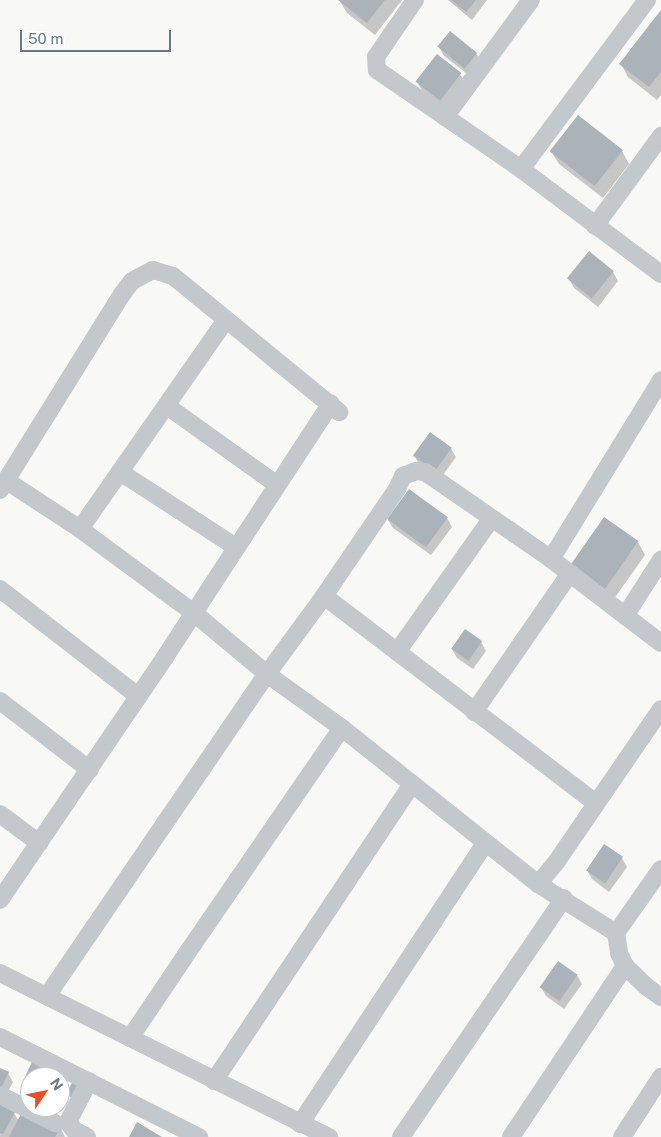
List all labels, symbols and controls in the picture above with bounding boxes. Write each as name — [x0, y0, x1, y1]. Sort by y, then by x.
scale bar — [22, 20, 174, 52]
text: 50 m — [28, 30, 63, 47]
north arrow — [20, 1067, 70, 1117]
text: N — [47, 1075, 66, 1093]

